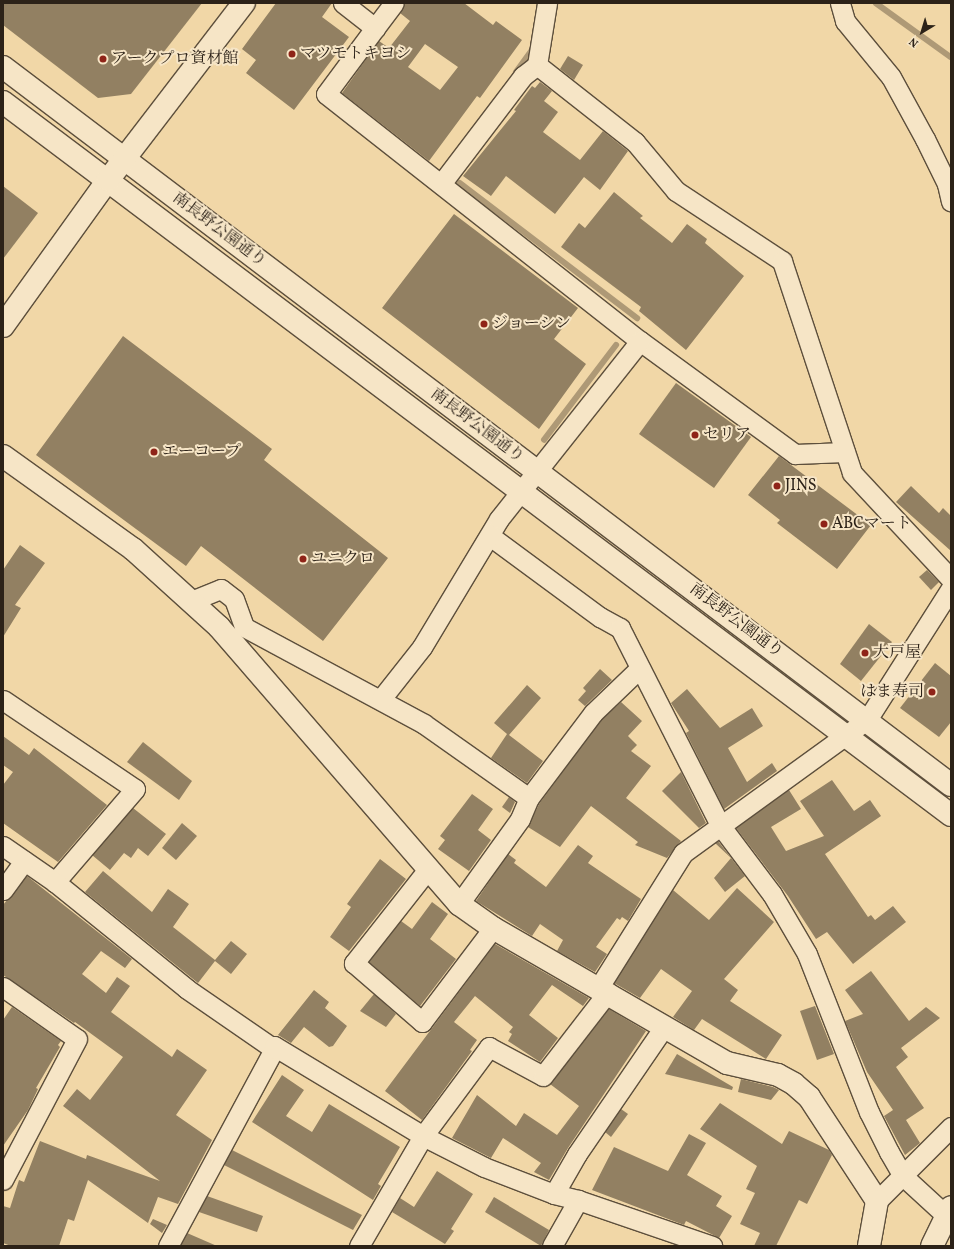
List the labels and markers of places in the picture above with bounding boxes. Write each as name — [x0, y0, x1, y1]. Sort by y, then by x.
place label: マツモトキヨシ — [300, 44, 412, 64]
place label: アークプロ資材館 — [111, 49, 239, 69]
marker: マツモトキヨシ — [287, 49, 297, 59]
marker: アークプロ資材館 — [98, 54, 108, 64]
place label: ジョーシン — [492, 314, 572, 334]
marker: ジョーシン — [479, 319, 489, 329]
place label: セリア — [703, 425, 751, 445]
marker: セリア — [690, 430, 700, 440]
place label: エーコープ — [162, 442, 242, 462]
marker: エーコープ — [149, 447, 159, 457]
place label: JINS — [785, 476, 817, 496]
marker: JINS — [772, 481, 782, 491]
place label: ABCマート — [832, 514, 912, 534]
marker: ABCマート — [819, 519, 829, 529]
place label: ユニクロ — [311, 549, 375, 569]
marker: ユニクロ — [298, 554, 308, 564]
place label: 大戸屋 — [873, 643, 921, 663]
marker: 大戸屋 — [860, 648, 870, 658]
place label: はま寿司 — [860, 682, 924, 702]
marker: はま寿司 — [927, 687, 937, 697]

